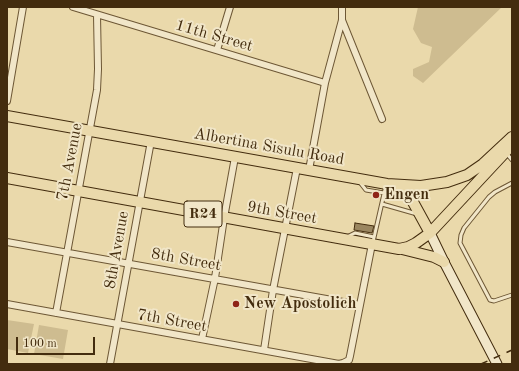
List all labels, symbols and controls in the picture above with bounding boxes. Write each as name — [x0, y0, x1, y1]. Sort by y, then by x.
street label: 11th Street — [173, 16, 255, 56]
street label: 7th Avenue — [53, 121, 87, 203]
street label: Albertina Sisulu Road — [192, 124, 346, 170]
place label: Engen — [384, 185, 429, 205]
marker: Engen — [371, 190, 381, 200]
street label: 9th Street — [246, 197, 318, 229]
road number: R24 — [184, 201, 222, 227]
street label: 8th Avenue — [101, 209, 133, 291]
street label: 8th Street — [150, 244, 222, 276]
place label: New Apostolich — [244, 294, 356, 314]
marker: New Apostolich — [231, 299, 241, 309]
street label: 7th Street — [136, 305, 208, 337]
scale bar — [18, 329, 97, 355]
text: 100 m — [23, 338, 57, 350]

